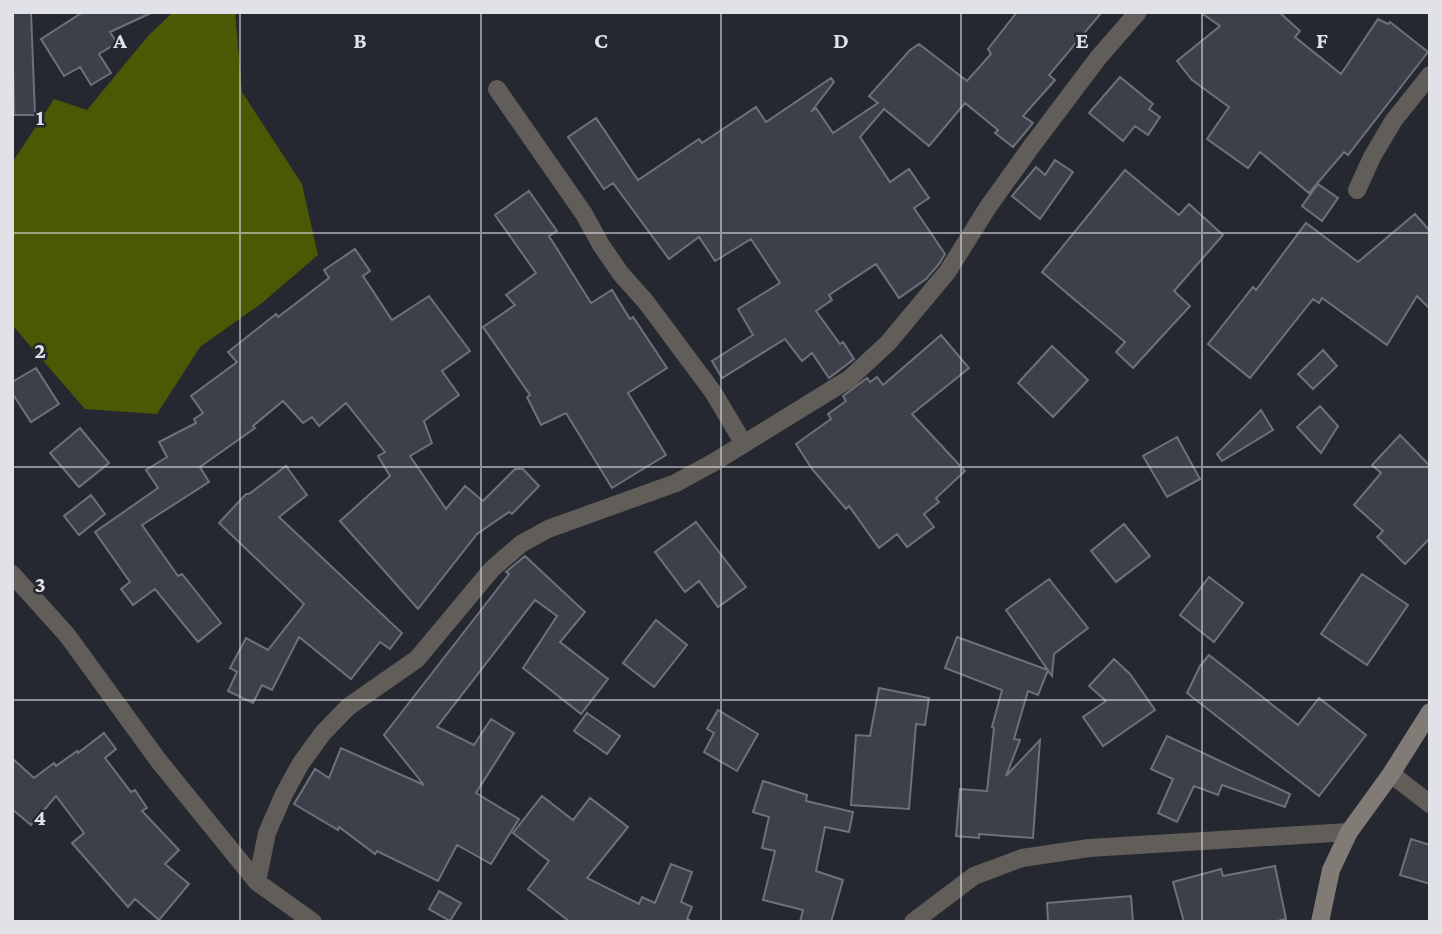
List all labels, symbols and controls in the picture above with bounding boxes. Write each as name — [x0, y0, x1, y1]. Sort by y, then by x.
text: A — [112, 27, 127, 53]
text: B — [353, 27, 367, 53]
text: C — [594, 27, 608, 53]
text: D — [833, 27, 849, 53]
text: E — [1075, 27, 1089, 53]
text: F — [1316, 27, 1328, 53]
text: 1 — [36, 104, 45, 130]
text: 2 — [34, 337, 46, 363]
text: 3 — [34, 571, 46, 597]
text: 4 — [34, 804, 46, 830]

